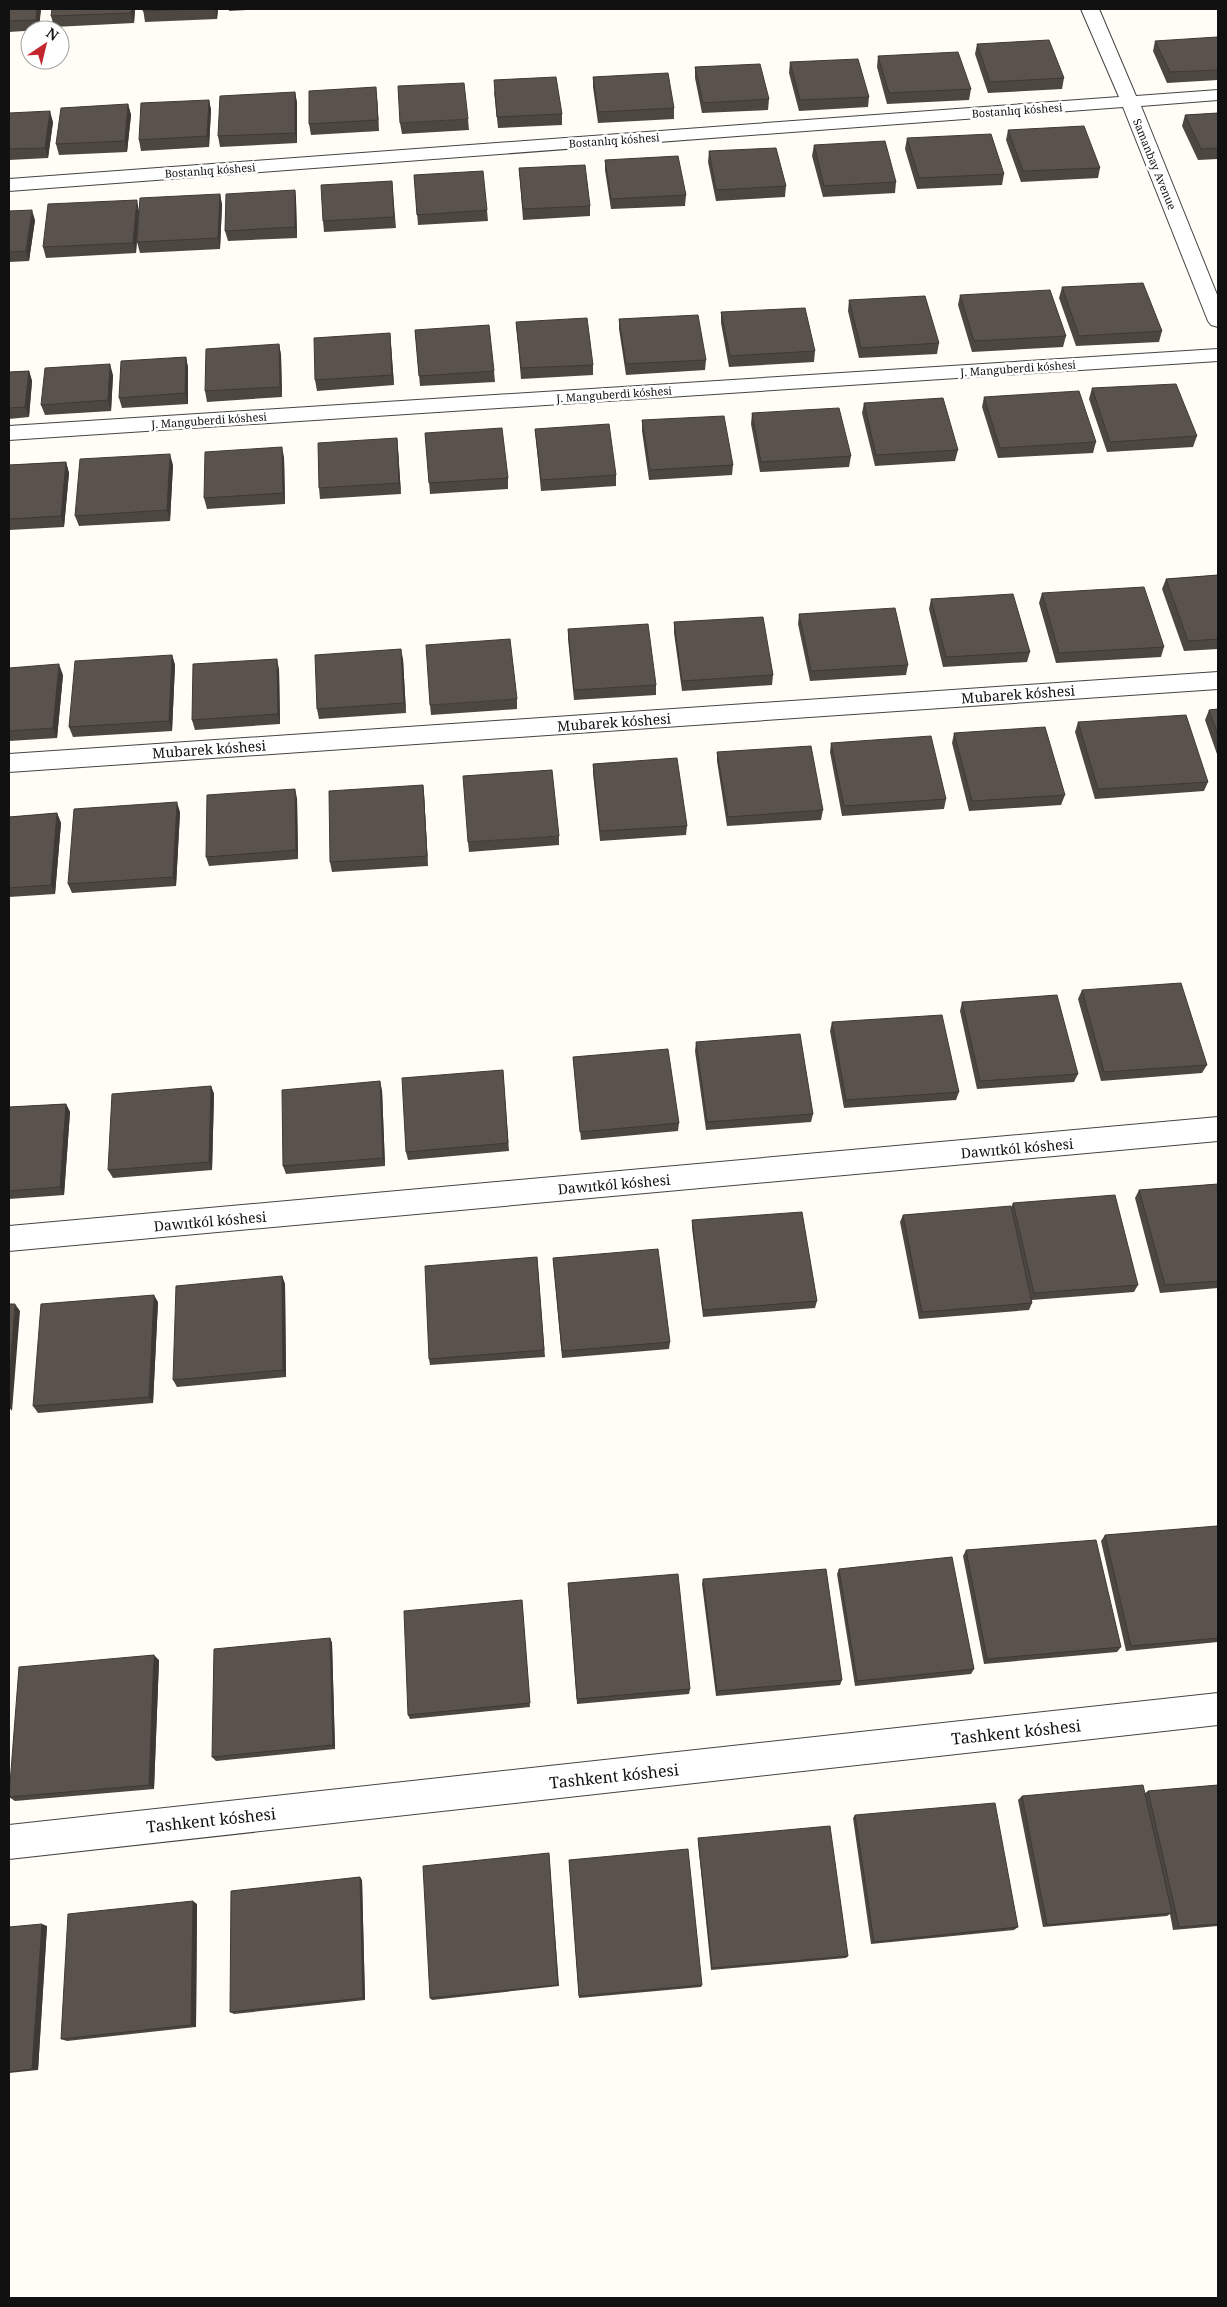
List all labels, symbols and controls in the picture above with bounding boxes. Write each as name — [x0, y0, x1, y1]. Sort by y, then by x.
north arrow — [20, 20, 70, 70]
text: N — [43, 23, 63, 45]
street label: Bostanlıq kóshesi — [971, 99, 1063, 121]
street label: Samanbay Avenue — [1130, 116, 1180, 212]
street label: Bostanlıq kóshesi — [568, 129, 660, 151]
street label: Bostanlıq kóshesi — [164, 159, 256, 181]
street label: J. Manguberdi kóshesi — [959, 356, 1077, 380]
street label: J. Manguberdi kóshesi — [555, 382, 673, 406]
street label: J. Manguberdi kóshesi — [150, 408, 268, 432]
street label: Mubarek kóshesi — [961, 681, 1076, 707]
street label: Mubarek kóshesi — [557, 709, 672, 735]
street label: Mubarek kóshesi — [152, 736, 267, 762]
street label: Dawıtkól kóshesi — [960, 1134, 1075, 1162]
street label: Dawıtkól kóshesi — [557, 1170, 672, 1198]
street label: Dawıtkól kóshesi — [153, 1207, 268, 1235]
street label: Tashkent kóshesi — [950, 1714, 1082, 1750]
street label: Tashkent kóshesi — [548, 1758, 680, 1794]
street label: Tashkent kóshesi — [145, 1802, 277, 1838]

